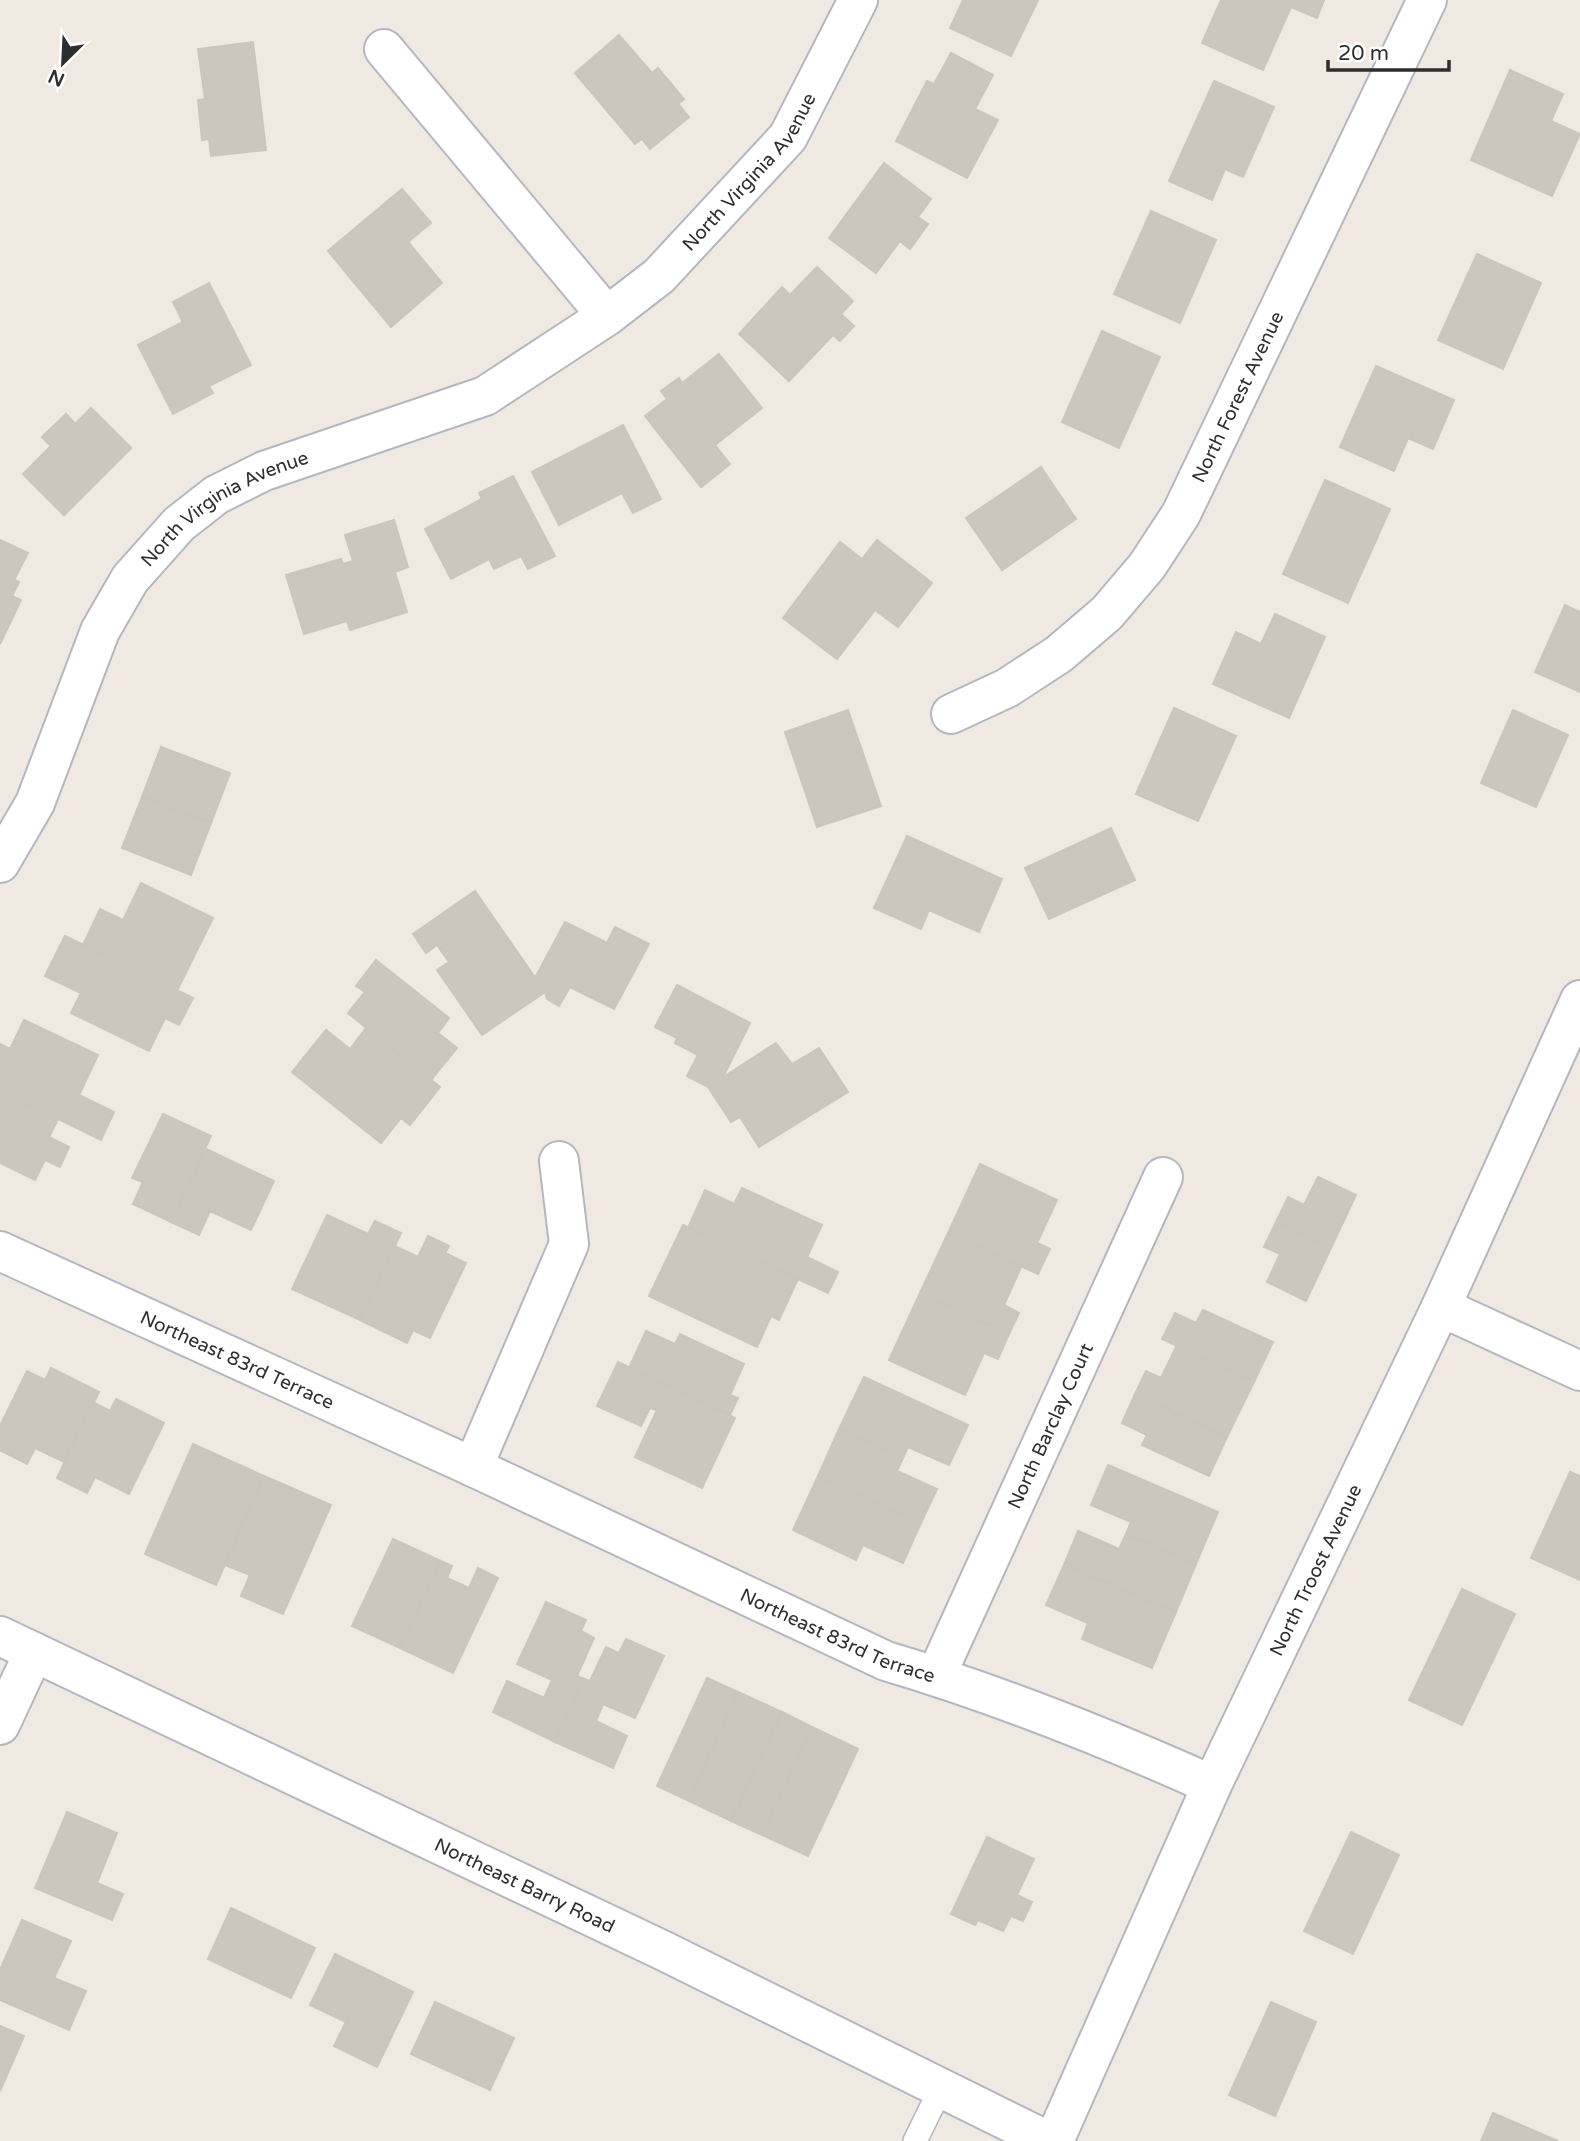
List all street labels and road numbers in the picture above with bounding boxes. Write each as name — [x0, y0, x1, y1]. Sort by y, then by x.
street label: North Virginia Avenue — [678, 89, 821, 256]
street label: North Forest Avenue — [1188, 308, 1288, 486]
street label: North Virginia Avenue — [137, 447, 311, 571]
street label: Northeast 83rd Terrace — [137, 1307, 337, 1414]
street label: North Barclay Court — [1004, 1340, 1098, 1512]
street label: North Troost Avenue — [1266, 1481, 1366, 1660]
street label: Northeast 83rd Terrace — [737, 1584, 938, 1688]
street label: Northeast Barry Road — [431, 1834, 618, 1938]

